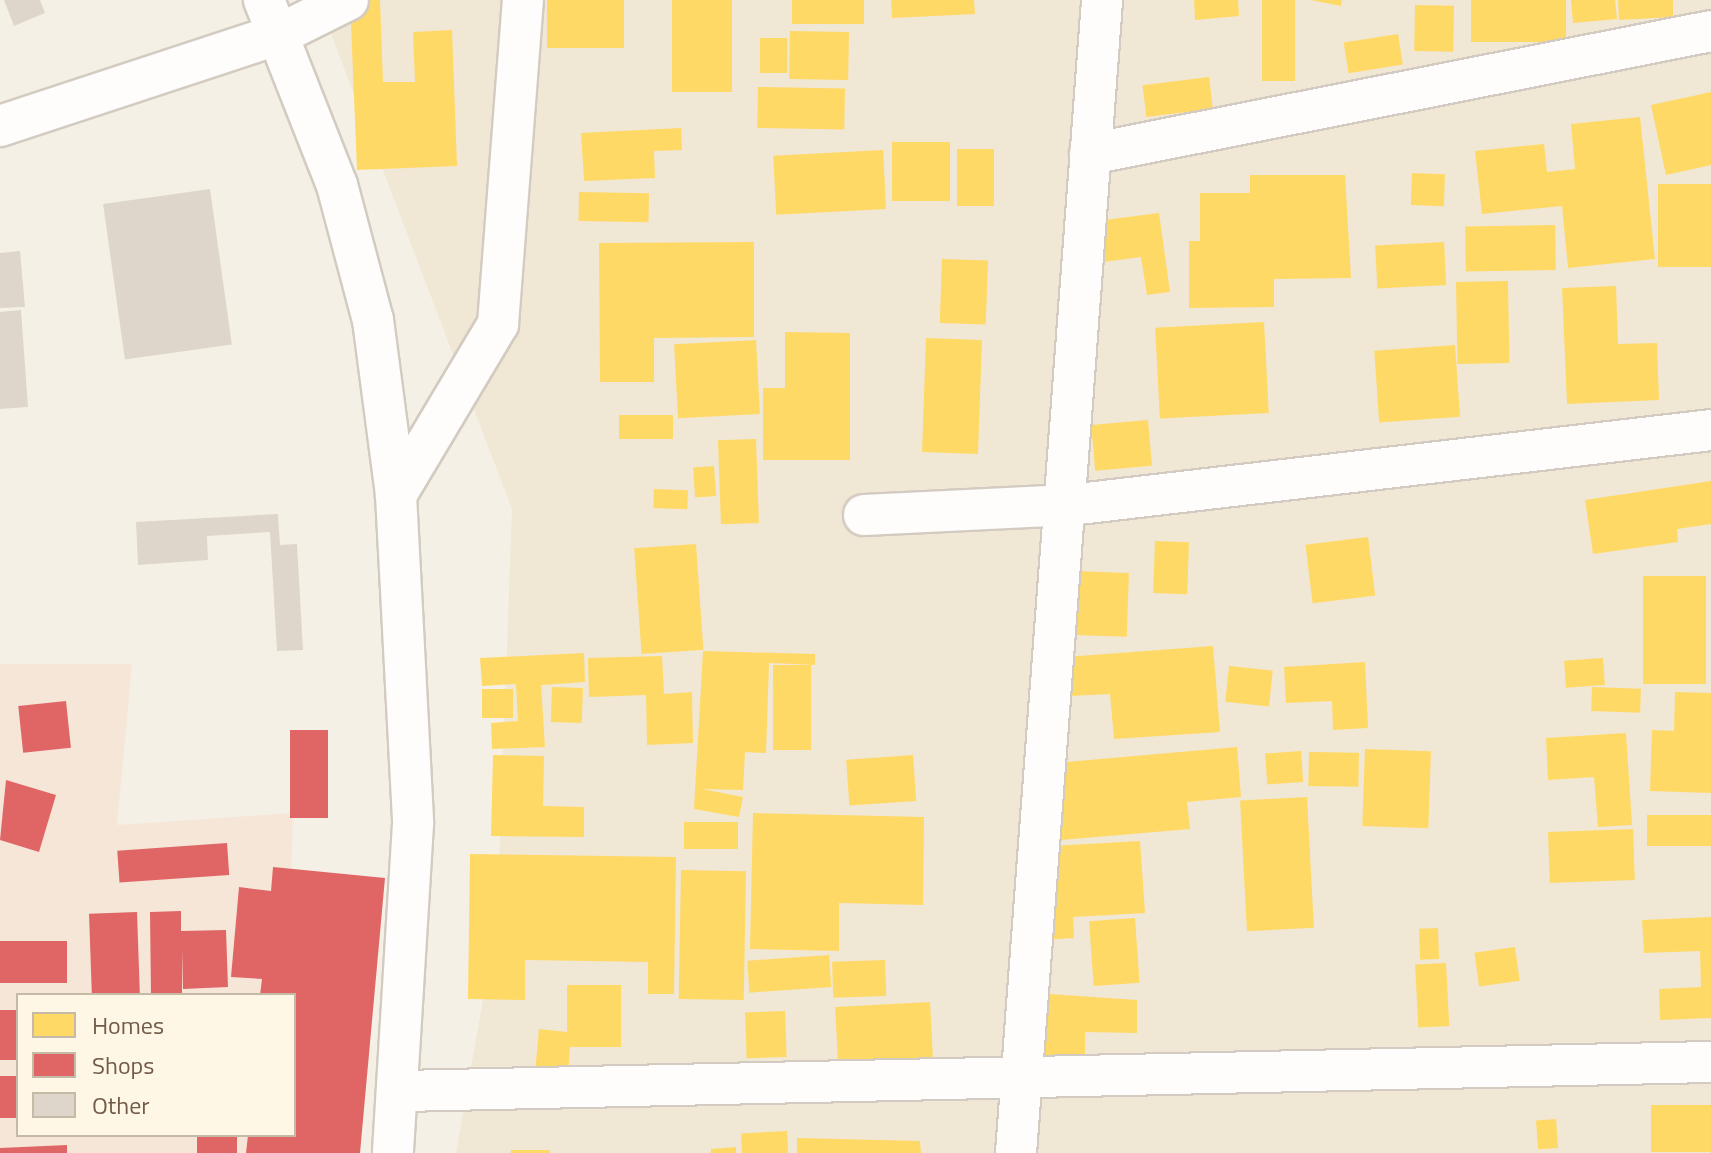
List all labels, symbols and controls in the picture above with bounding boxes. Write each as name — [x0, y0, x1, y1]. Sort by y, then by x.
legend — [16, 993, 296, 1137]
text: Homes — [92, 1007, 164, 1043]
text: Shops — [92, 1047, 154, 1083]
text: Other — [92, 1087, 150, 1123]

